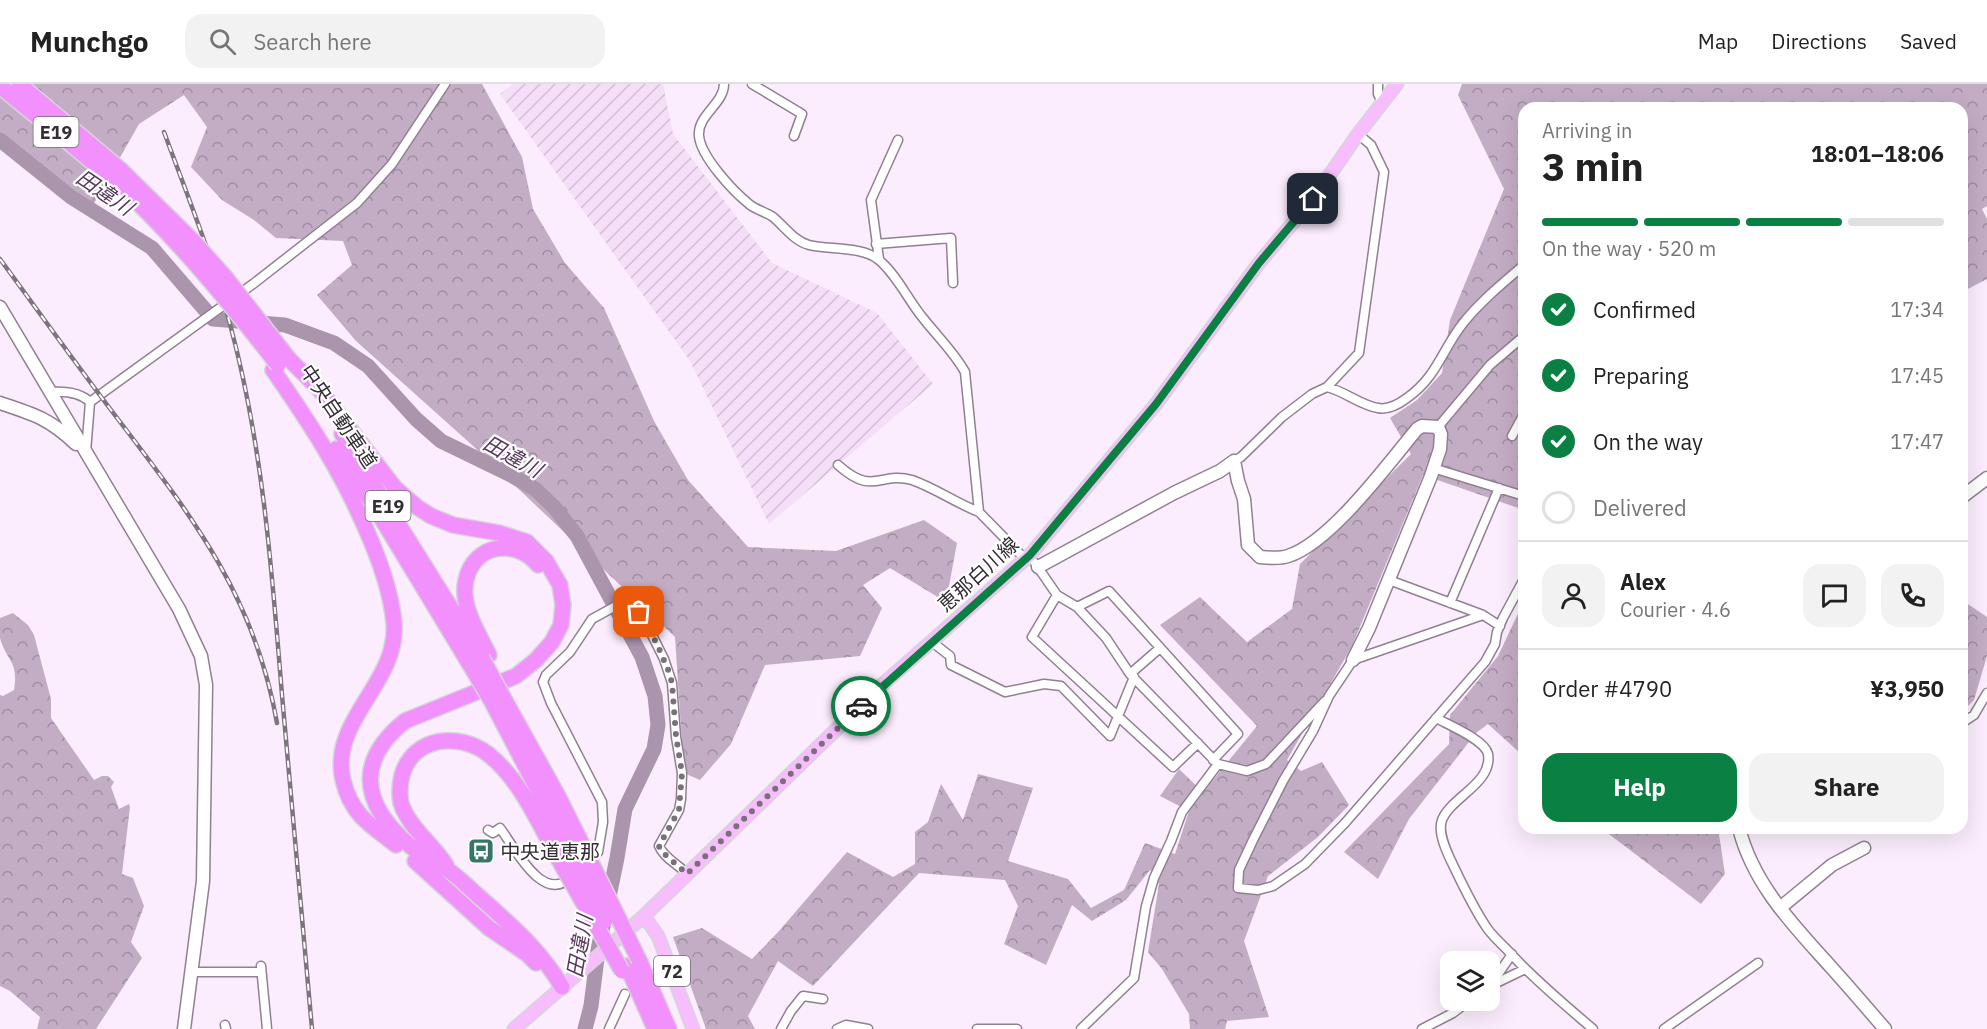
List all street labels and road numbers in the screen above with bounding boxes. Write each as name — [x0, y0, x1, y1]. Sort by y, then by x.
road number: E19 — [34, 117, 78, 147]
street label: 中央自動車道 — [294, 359, 384, 473]
road number: E19 — [366, 491, 410, 521]
street label: 恵那白川線 — [932, 531, 1024, 617]
road number: 72 — [654, 956, 690, 986]

